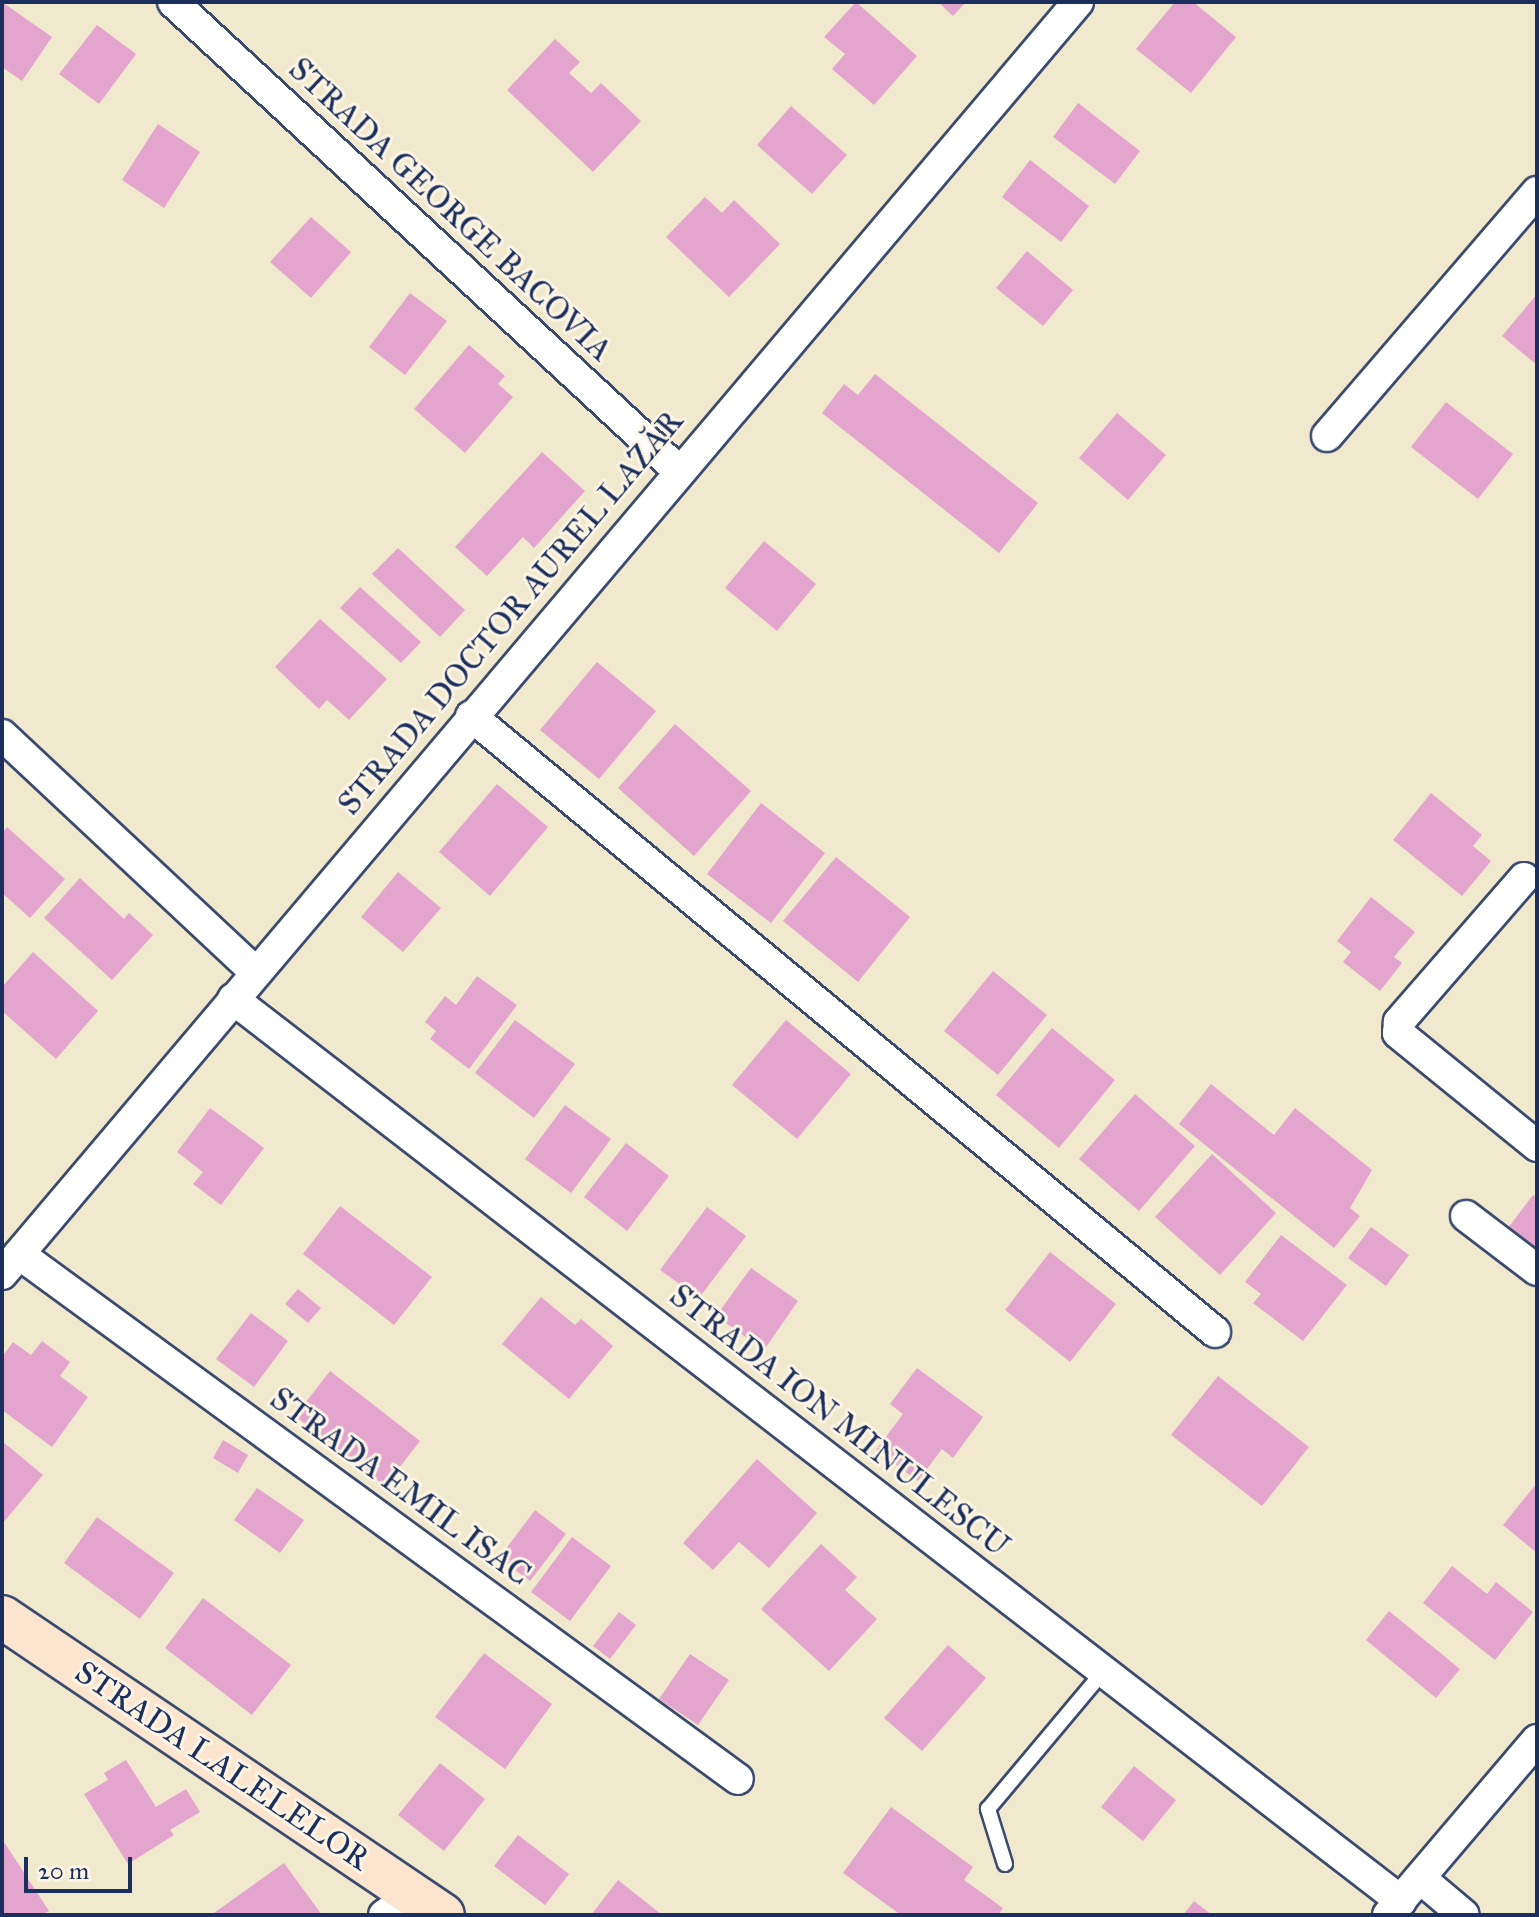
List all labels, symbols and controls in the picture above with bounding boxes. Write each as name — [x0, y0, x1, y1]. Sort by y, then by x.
street label: STRADA GEORGE BACOVIA — [281, 50, 619, 370]
street label: STRADA DOCTOR AUREL LAZĂR — [330, 403, 692, 823]
street label: STRADA ION MINULESCU — [662, 1277, 1016, 1565]
street label: STRADA EMIL ISAC — [262, 1380, 538, 1594]
street label: STRADA LALELELOR — [67, 1653, 377, 1879]
scale bar — [28, 1841, 136, 1891]
text: 20 m — [38, 1856, 89, 1886]

